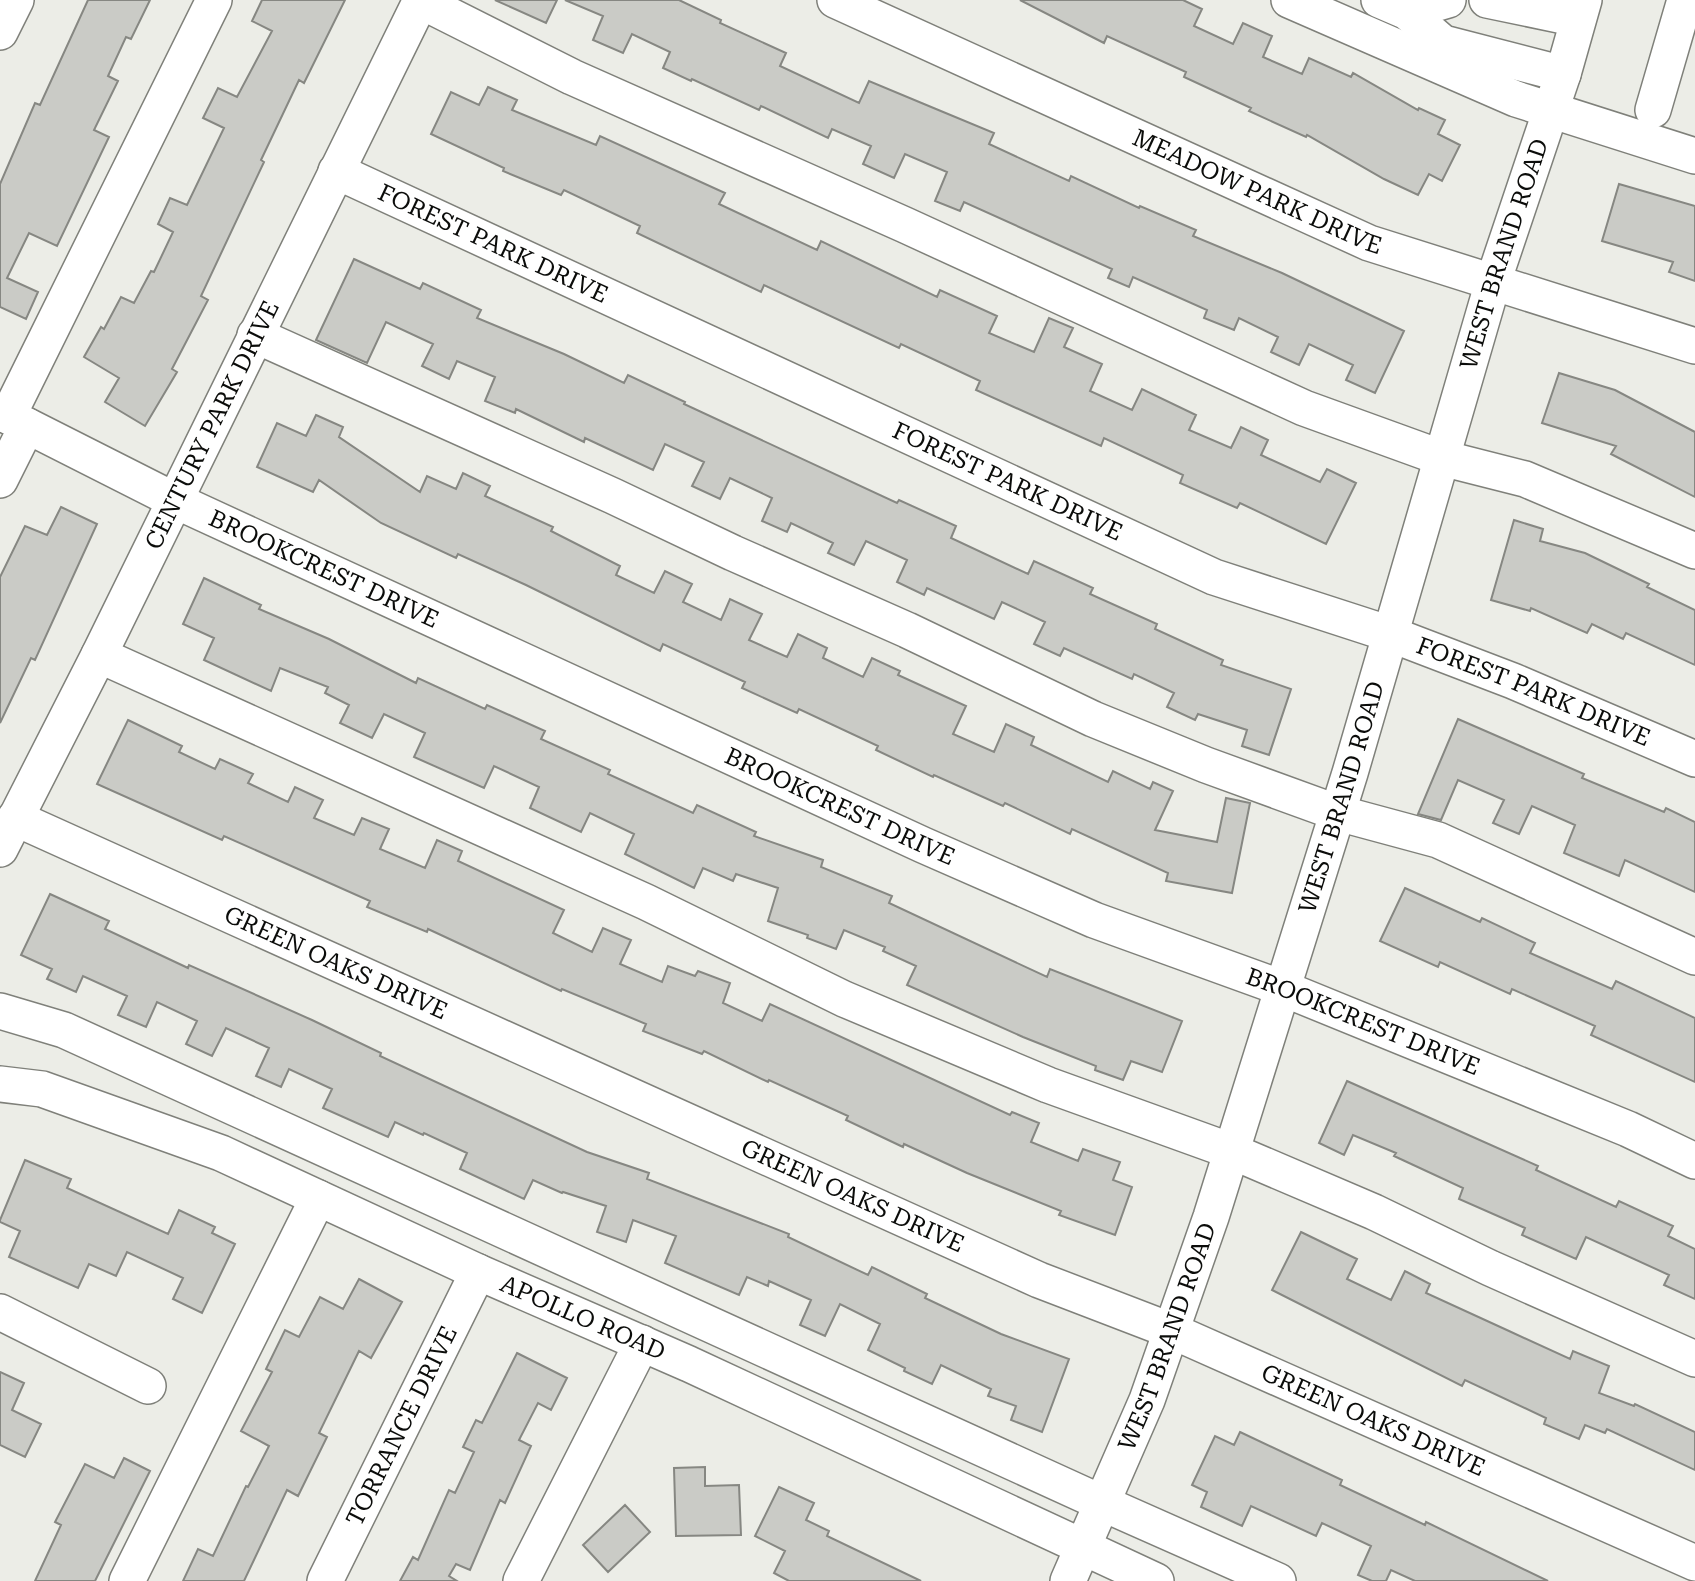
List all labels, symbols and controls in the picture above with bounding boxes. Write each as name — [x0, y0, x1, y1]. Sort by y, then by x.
street label: MEADOW PARK DRIVE — [1128, 123, 1385, 260]
street label: WEST BRAND ROAD — [1454, 135, 1554, 373]
street label: FOREST PARK DRIVE — [374, 178, 612, 309]
street label: CENTURY PARK DRIVE — [139, 296, 285, 554]
street label: FOREST PARK DRIVE — [888, 416, 1127, 547]
street label: BROOKCREST DRIVE — [205, 504, 443, 634]
street label: FOREST PARK DRIVE — [1413, 631, 1655, 752]
street label: WEST BRAND ROAD — [1293, 678, 1390, 916]
street label: BROOKCREST DRIVE — [721, 742, 959, 871]
street label: GREEN OAKS DRIVE — [220, 900, 452, 1025]
street label: BROOKCREST DRIVE — [1242, 962, 1484, 1081]
street label: GREEN OAKS DRIVE — [737, 1133, 969, 1258]
street label: WEST BRAND ROAD — [1113, 1219, 1222, 1455]
street label: APOLLO ROAD — [496, 1269, 670, 1366]
street label: TORRANCE DRIVE — [341, 1321, 463, 1530]
street label: GREEN OAKS DRIVE — [1257, 1358, 1489, 1482]

